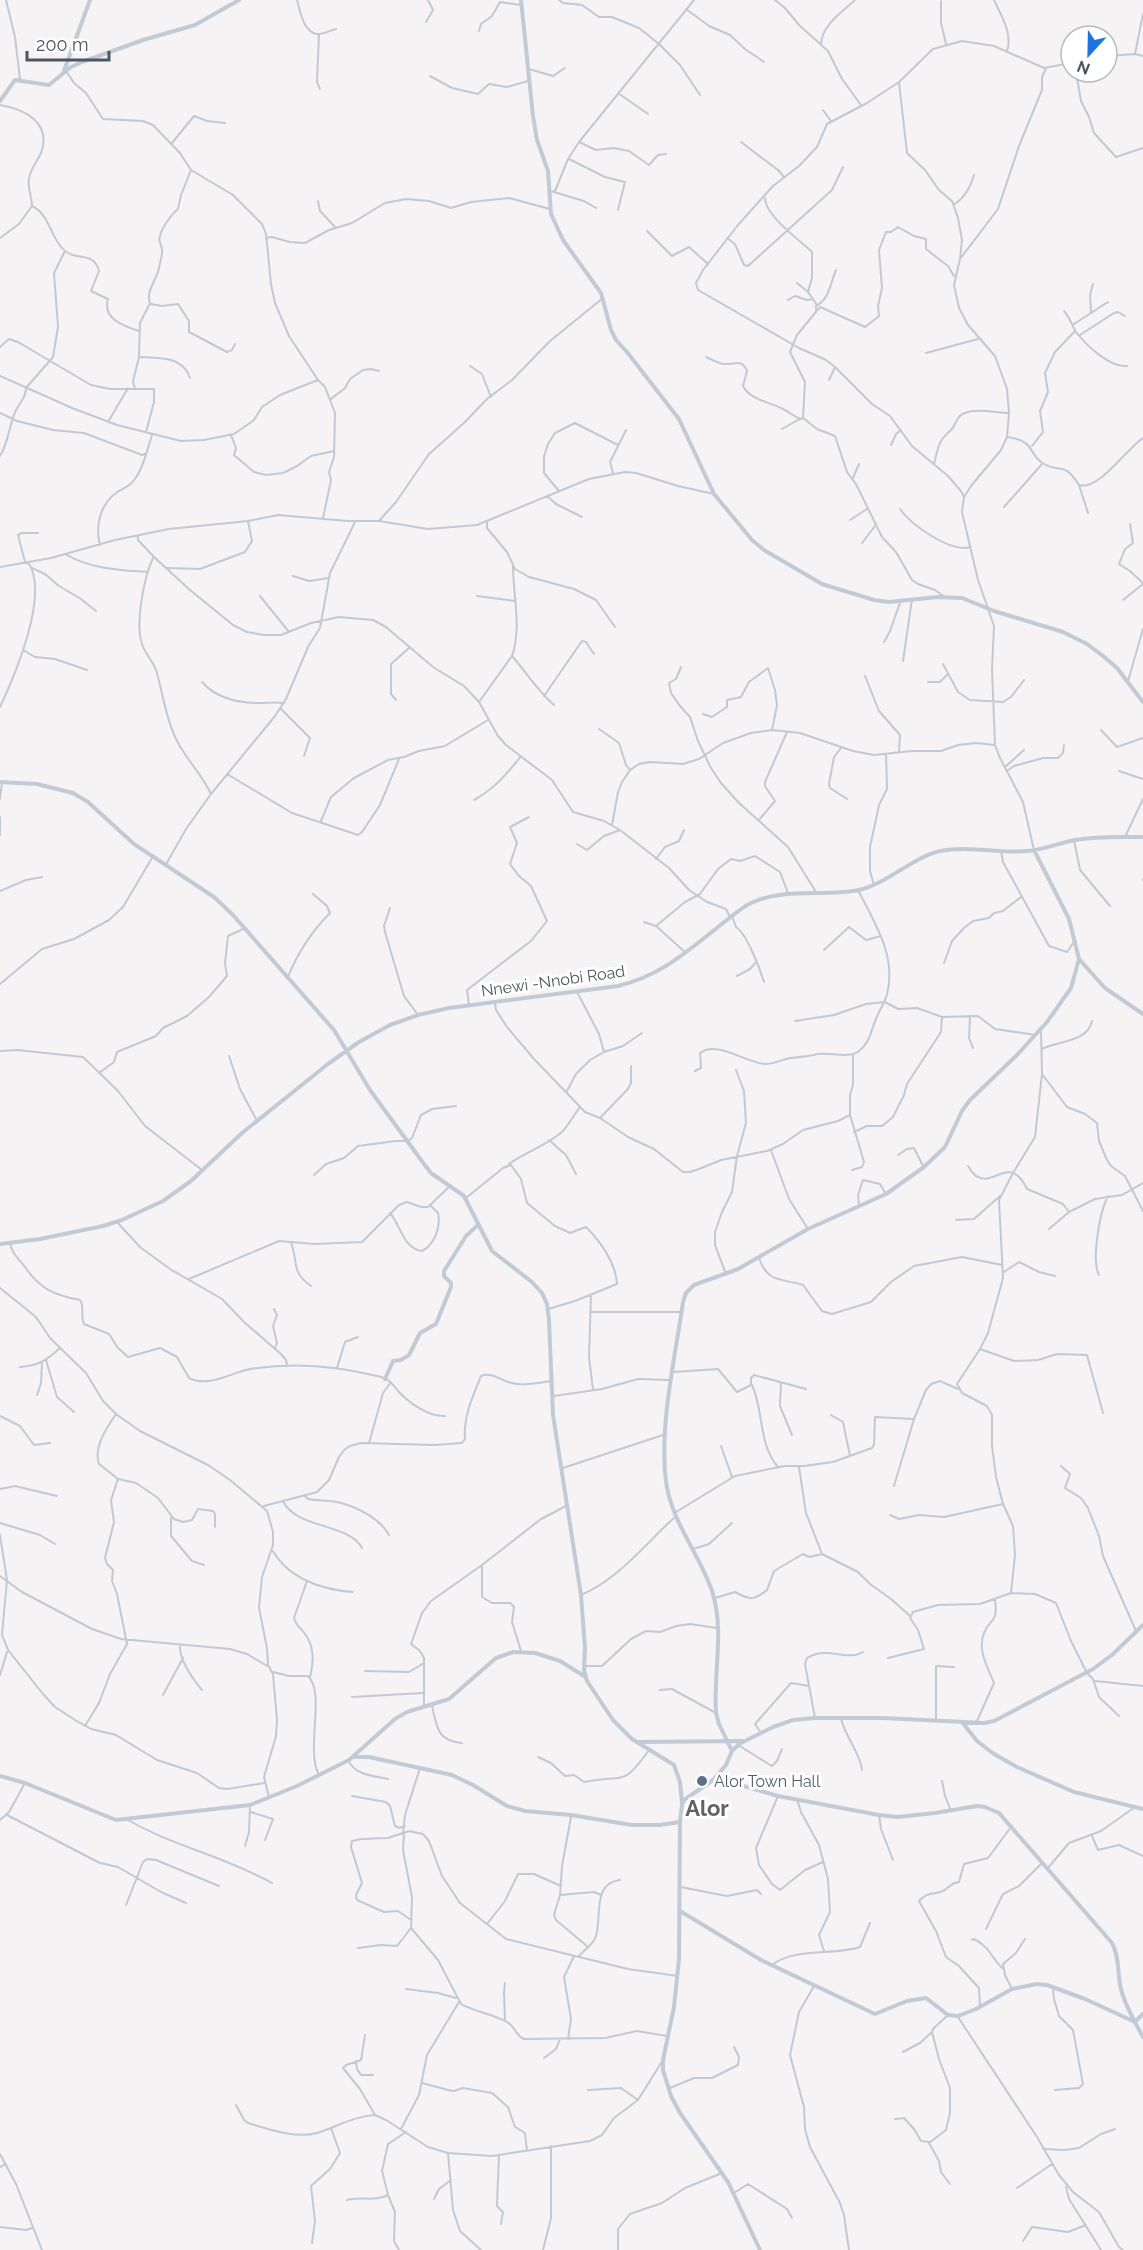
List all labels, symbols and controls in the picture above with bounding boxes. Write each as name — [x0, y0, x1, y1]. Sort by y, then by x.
scale bar — [27, 24, 110, 62]
north arrow — [1059, 24, 1119, 84]
text: 200 m — [36, 34, 89, 55]
text: N — [1074, 56, 1093, 79]
street label: Nnewi -Nnobi Road — [480, 961, 626, 1001]
place label: Alor Town Hall — [714, 1772, 821, 1791]
marker: Alor Town Hall — [695, 1774, 709, 1788]
district label: Alor — [685, 1795, 729, 1821]

